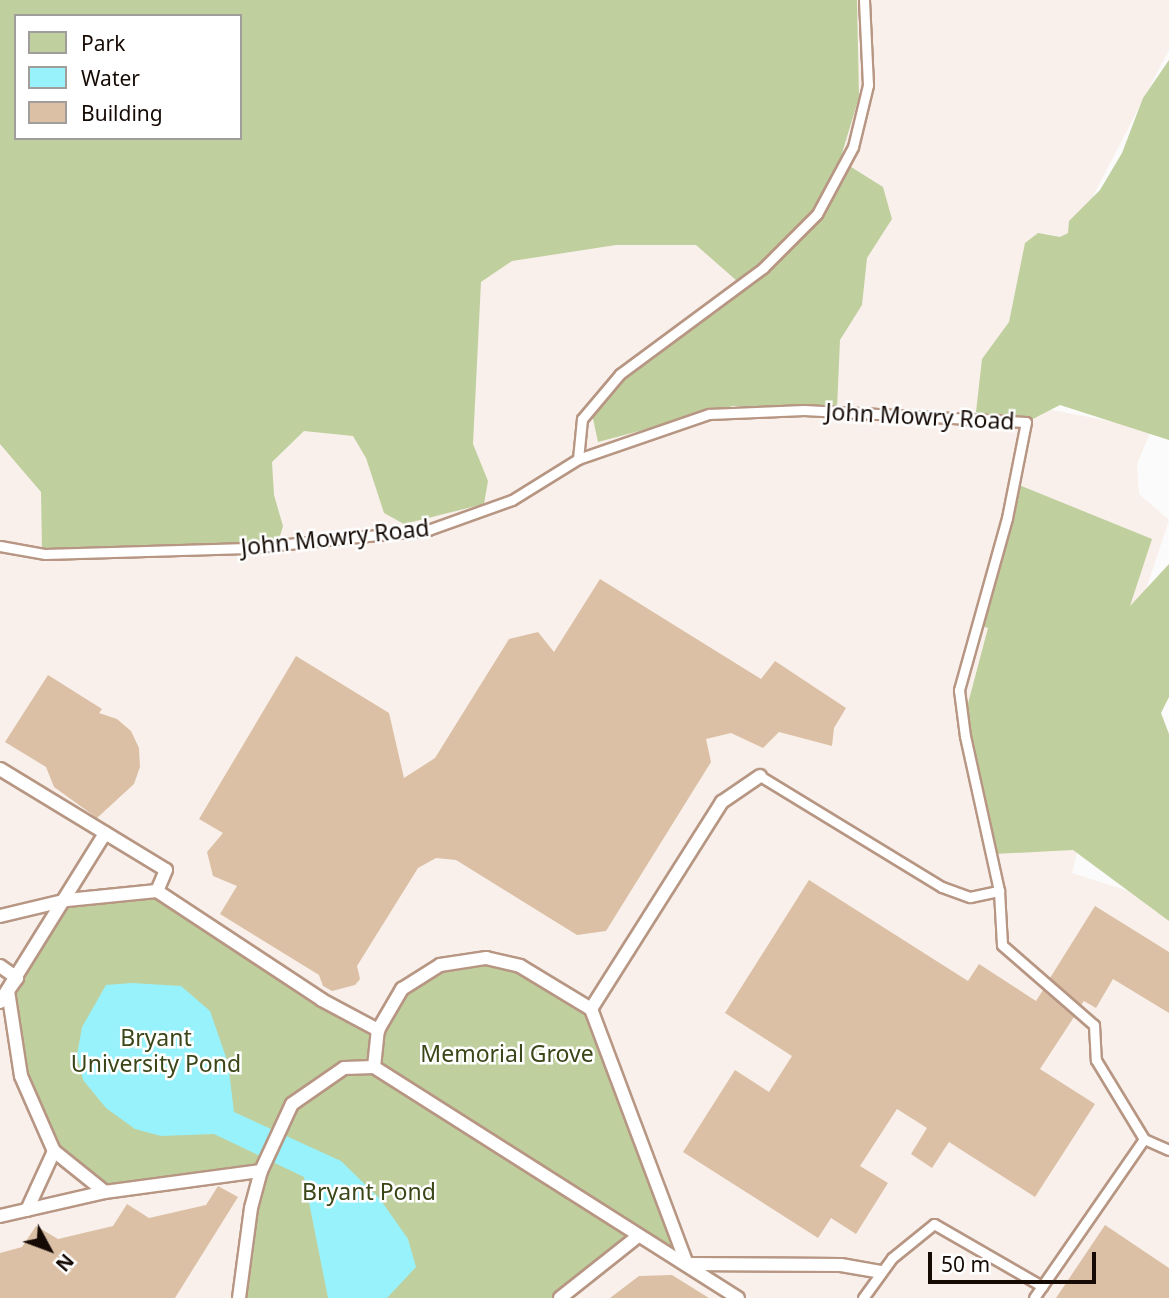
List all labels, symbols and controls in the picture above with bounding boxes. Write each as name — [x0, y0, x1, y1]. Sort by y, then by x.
legend — [14, 14, 242, 140]
text: Park — [81, 29, 125, 57]
text: Water — [81, 64, 140, 92]
text: Building — [81, 99, 163, 127]
street label: John Mowry Road — [825, 397, 1015, 435]
street label: John Mowry Road — [239, 513, 431, 561]
park label: Bryant University Pond — [71, 1023, 241, 1077]
park label: Memorial Grove — [420, 1039, 594, 1067]
park label: Bryant Pond — [302, 1177, 436, 1205]
north arrow — [14, 1214, 84, 1284]
scale bar — [931, 1238, 1099, 1282]
text: N — [50, 1248, 80, 1277]
text: 50 m — [941, 1250, 990, 1278]

